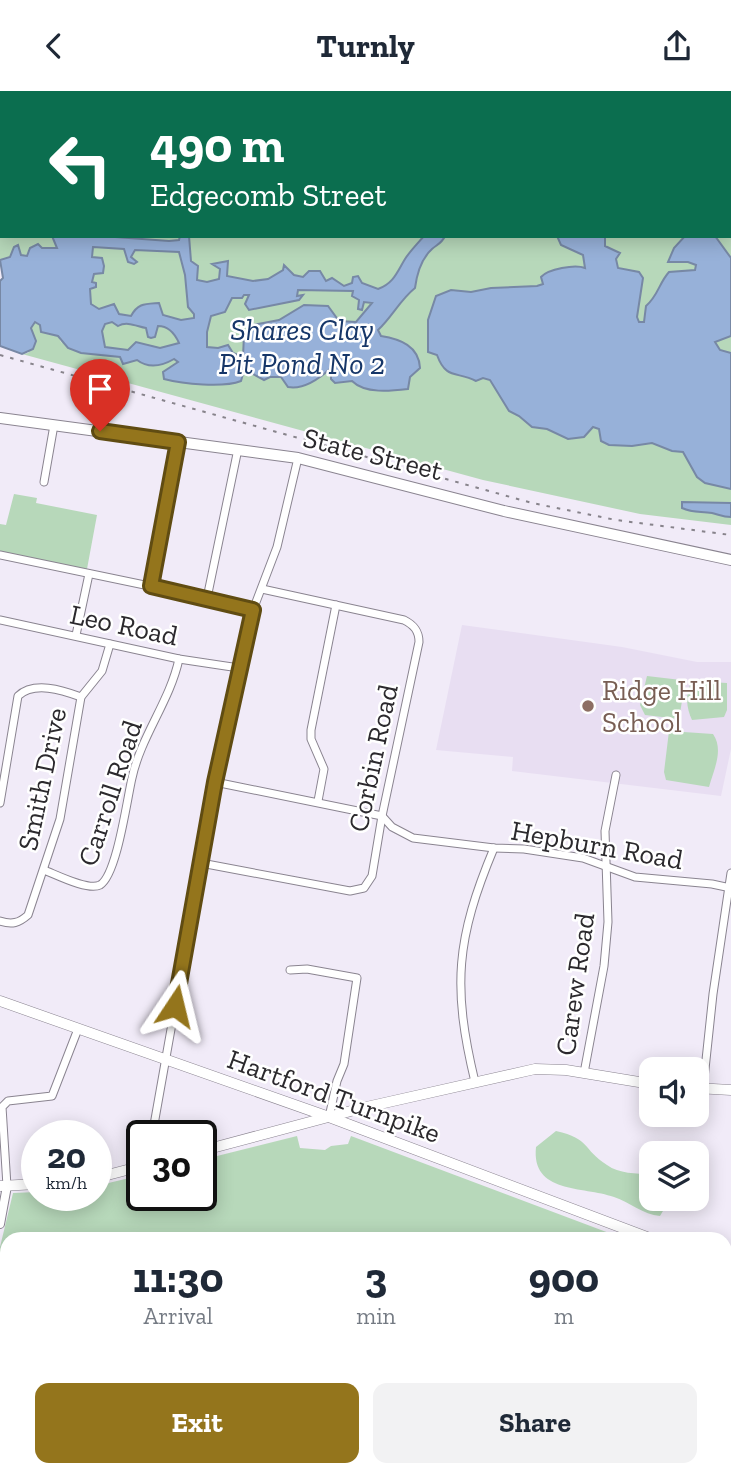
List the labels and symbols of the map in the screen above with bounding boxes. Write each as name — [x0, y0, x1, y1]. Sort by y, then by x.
water label: Shares Clay Pit Pond No 2 — [219, 312, 385, 382]
pin — [70, 359, 130, 431]
street label: State Street — [300, 421, 447, 487]
street label: Leo Road — [67, 597, 181, 653]
place label: Ridge Hill School — [602, 674, 721, 739]
street label: Corbin Road — [341, 681, 405, 835]
marker: Ridge Hill School — [580, 698, 596, 714]
street label: Smith Drive — [11, 705, 73, 853]
street label: Carroll Road — [71, 716, 149, 870]
street label: Hepburn Road — [508, 814, 686, 876]
street label: Carew Road — [549, 911, 601, 1057]
position arrow — [138, 969, 212, 1043]
street label: Hartford Turnpike — [223, 1042, 445, 1150]
speed limit sign: 30 — [126, 1120, 217, 1211]

